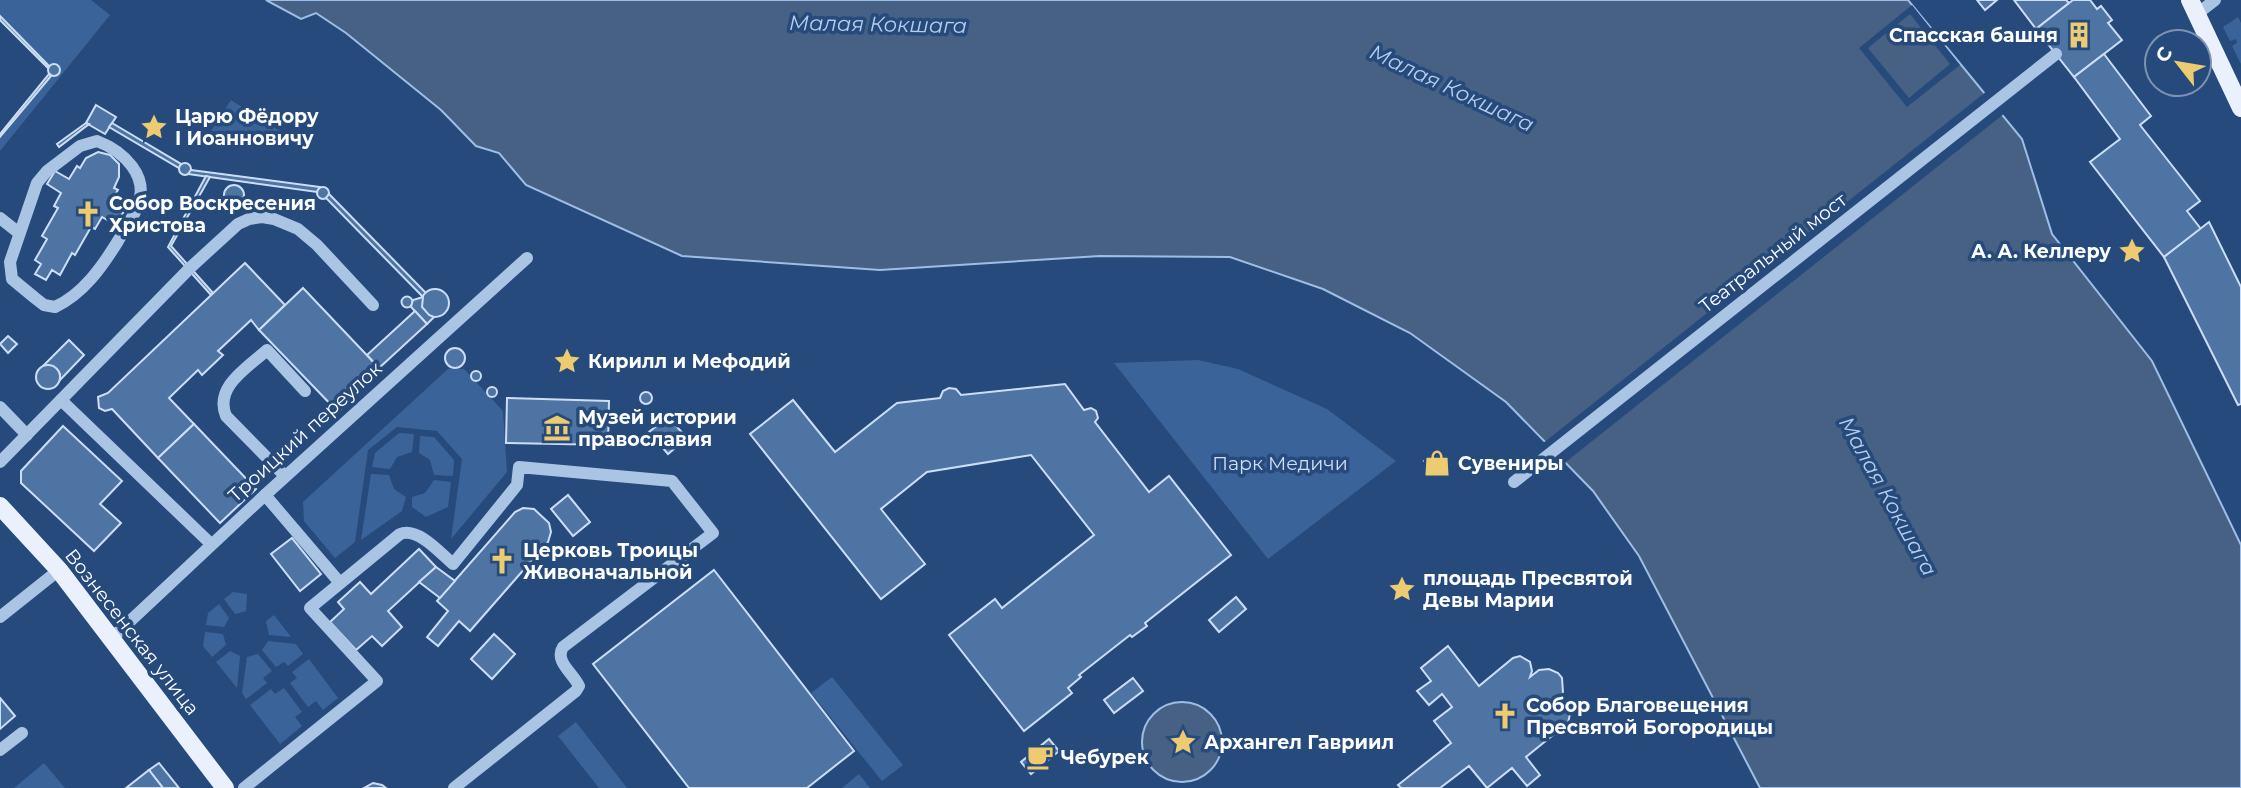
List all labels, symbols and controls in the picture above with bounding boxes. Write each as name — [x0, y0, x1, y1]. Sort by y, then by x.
water label: Малая Кокшага — [789, 10, 967, 38]
building icon: Спасская башня — [2064, 20, 2094, 50]
place label: Спасская башня — [1889, 24, 2058, 47]
north arrow — [2143, 28, 2213, 98]
water label: Малая Кокшага — [1366, 39, 1538, 137]
text: С — [2150, 42, 2177, 66]
place label: Царю Фёдору I Иоанновичу — [175, 105, 319, 150]
place icon: Царю Фёдору I Иоанновичу — [139, 112, 169, 142]
street label: Театральный мост — [1695, 188, 1851, 318]
place label: Собор Воскресения Христова — [109, 192, 316, 237]
church icon: Собор Воскресения Христова — [73, 199, 103, 229]
place icon: А. А. Келлеру — [2117, 236, 2147, 266]
place label: А. А. Келлеру — [1971, 240, 2111, 263]
place icon: Кирилл и Мефодий — [552, 346, 582, 376]
place label: Кирилл и Мефодий — [588, 350, 791, 373]
street label: Троицкий переулок — [223, 357, 387, 507]
place label: Музей истории православия — [578, 406, 737, 451]
water label: Малая Кокшага — [1834, 412, 1942, 580]
museum icon: Музей истории православия — [542, 413, 572, 443]
shop icon: Сувениры — [1422, 448, 1452, 478]
park label: Парк Медичи — [1212, 452, 1348, 475]
place label: Сувениры — [1458, 452, 1564, 475]
place label: Церковь Троицы Живоначальной — [523, 539, 698, 584]
street label: Вознесенская улица — [60, 544, 204, 720]
church icon: Церковь Троицы Живоначальной — [487, 546, 517, 576]
place label: площадь Пресвятой Девы Марии — [1423, 567, 1633, 612]
place icon: площадь Пресвятой Девы Марии — [1387, 574, 1417, 604]
place label: Собор Благовещения Пресвятой Богородицы — [1526, 694, 1773, 739]
church icon: Собор Благовещения Пресвятой Богородицы — [1490, 701, 1520, 731]
place icon: Архангел Гавриил — [1168, 727, 1198, 757]
place label: Архангел Гавриил — [1204, 731, 1394, 754]
cafe icon: Чебурек — [1025, 742, 1055, 772]
place label: Чебурек — [1061, 746, 1150, 769]

